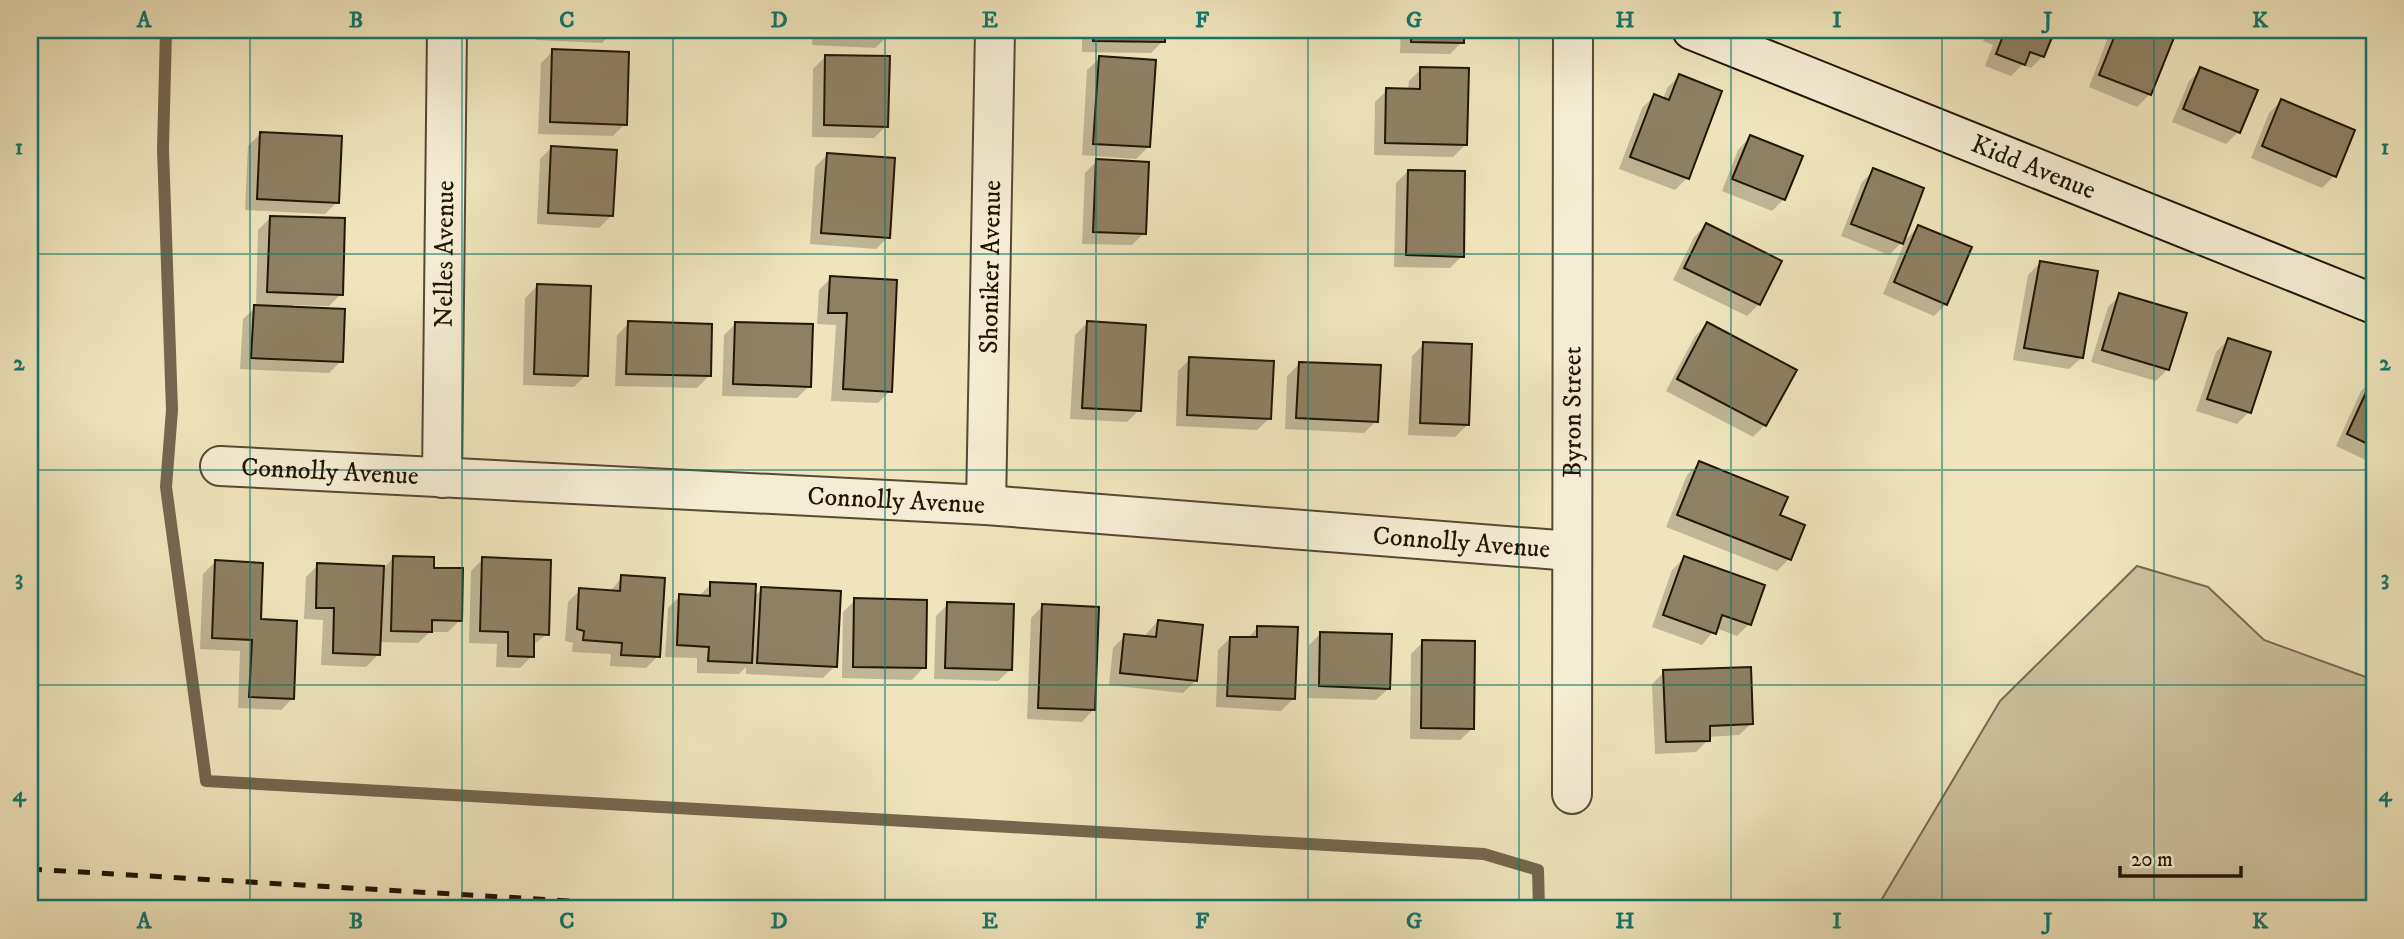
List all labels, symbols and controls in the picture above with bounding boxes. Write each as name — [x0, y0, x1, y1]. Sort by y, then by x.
text: A — [136, 6, 153, 35]
text: B — [349, 6, 363, 35]
text: C — [559, 6, 575, 35]
text: D — [770, 6, 788, 35]
text: E — [982, 6, 998, 35]
text: F — [1195, 6, 1210, 35]
text: G — [1406, 6, 1422, 35]
text: H — [1615, 6, 1635, 35]
text: I — [1832, 6, 1842, 35]
text: J — [2040, 6, 2053, 35]
text: K — [2252, 6, 2269, 35]
street label: Kidd Avenue — [1966, 127, 2101, 207]
text: 1 — [15, 133, 23, 162]
text: 1 — [2381, 133, 2389, 162]
street label: Nelles Avenue — [427, 180, 462, 328]
street label: Shoniker Avenue — [972, 180, 1009, 354]
street label: Byron Street — [1556, 346, 1589, 478]
text: 2 — [13, 349, 25, 378]
text: 2 — [2379, 349, 2391, 378]
street label: Connolly Avenue — [240, 451, 420, 493]
street label: Connolly Avenue — [806, 479, 986, 521]
street label: Connolly Avenue — [1372, 519, 1551, 566]
text: 3 — [15, 564, 23, 593]
text: 3 — [2381, 564, 2389, 593]
text: 4 — [12, 780, 27, 809]
text: 4 — [2378, 780, 2393, 809]
scale bar — [2120, 834, 2241, 878]
text: 20 m — [2131, 847, 2173, 873]
text: A — [136, 907, 153, 936]
text: B — [349, 907, 363, 936]
text: C — [559, 907, 575, 936]
text: D — [770, 907, 788, 936]
text: E — [982, 907, 998, 936]
text: F — [1195, 907, 1210, 936]
text: G — [1406, 907, 1422, 936]
text: H — [1615, 907, 1635, 936]
text: I — [1832, 907, 1842, 936]
text: J — [2040, 907, 2053, 936]
text: K — [2252, 907, 2269, 936]

